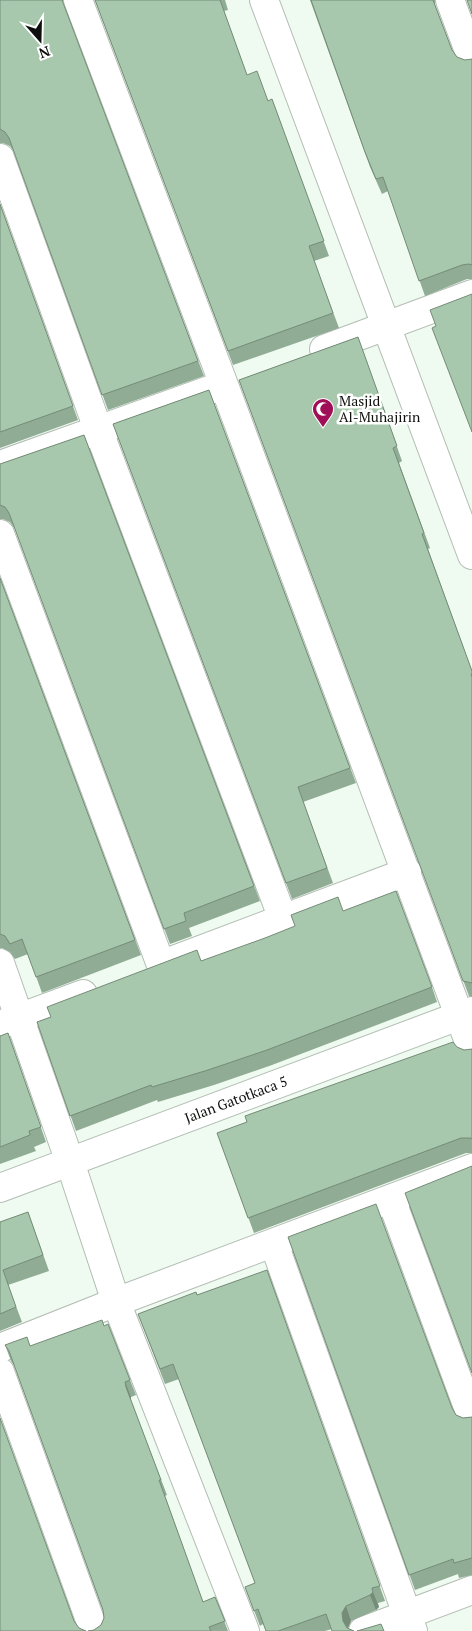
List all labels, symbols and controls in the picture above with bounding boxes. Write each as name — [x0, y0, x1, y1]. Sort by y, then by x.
north arrow — [15, 15, 65, 65]
text: N — [36, 42, 53, 64]
place label: Masjid Al-Muhajirin — [339, 391, 421, 426]
mosque icon: Masjid Al-Muhajirin — [311, 397, 335, 428]
street label: Jalan Gatotkaca 5 — [182, 1071, 290, 1127]

